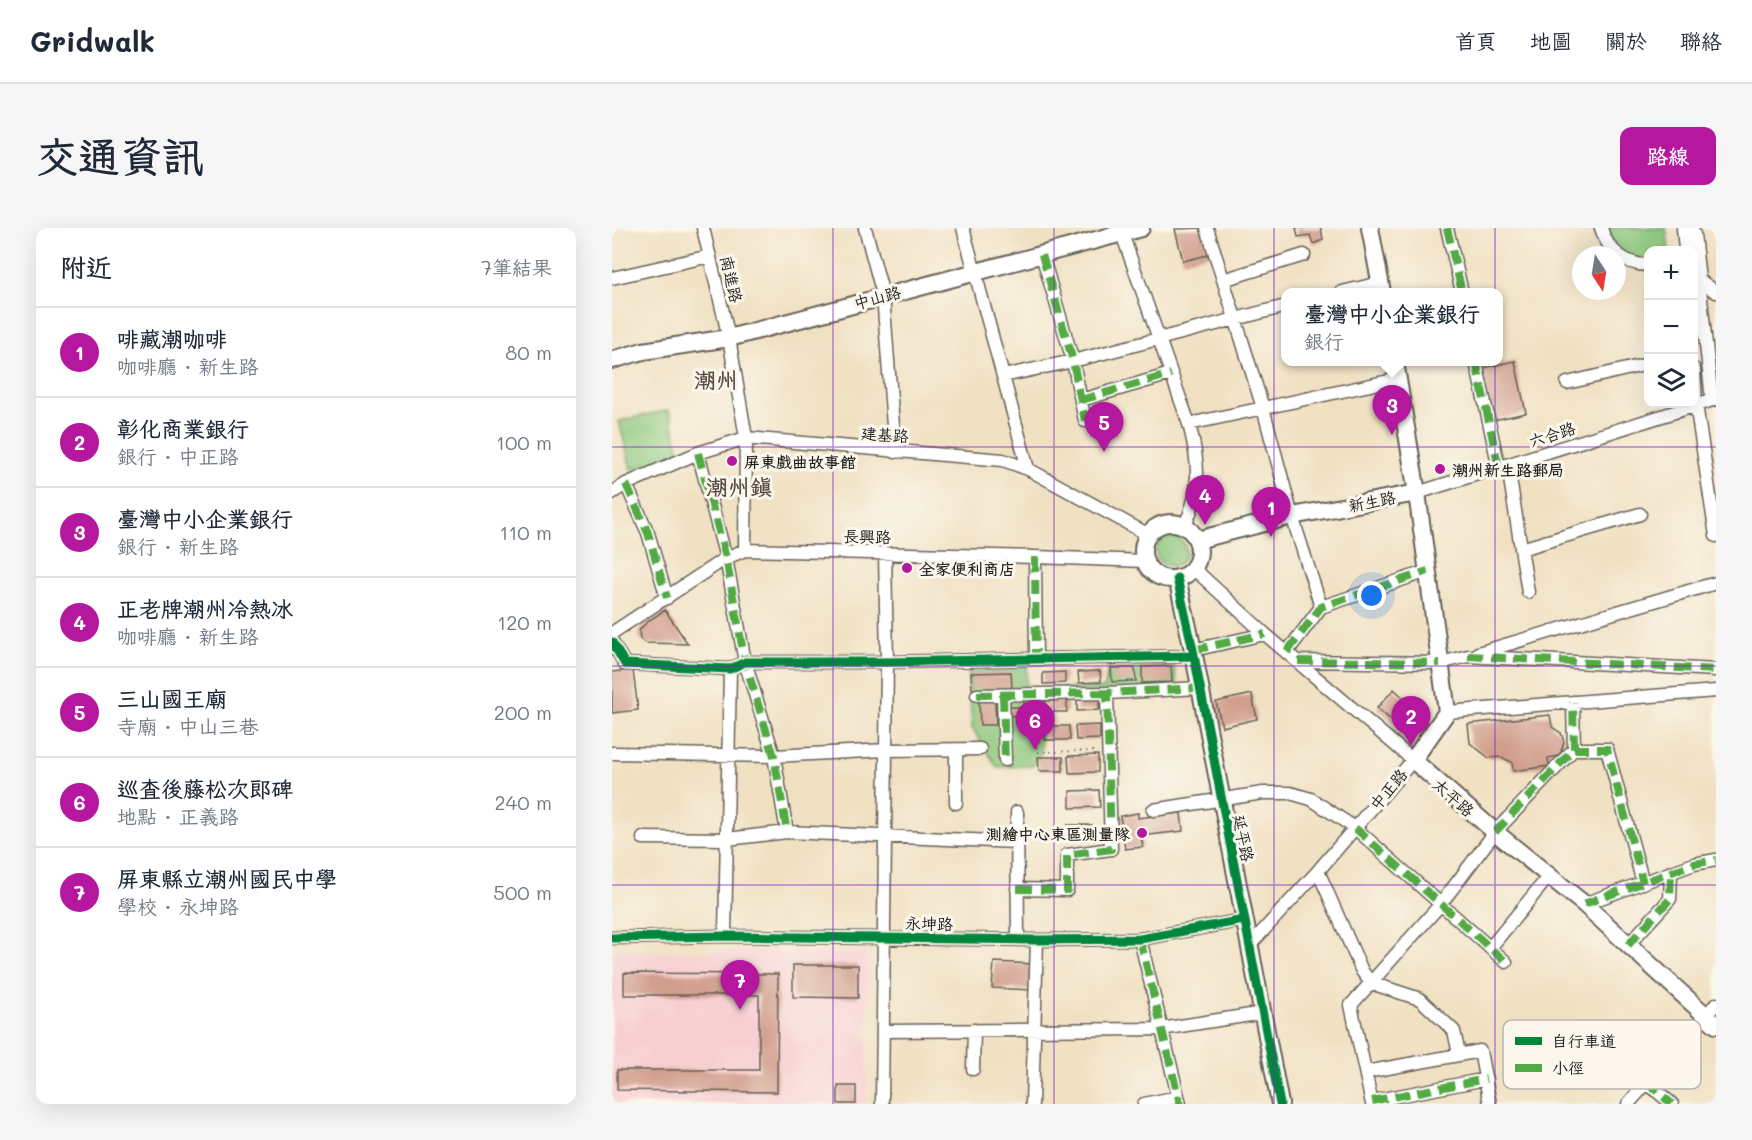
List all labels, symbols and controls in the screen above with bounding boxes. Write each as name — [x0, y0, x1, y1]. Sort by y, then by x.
text: Gridwalk — [30, 23, 155, 59]
text: 首頁 — [1455, 27, 1497, 54]
text: 地圖 — [1530, 27, 1572, 54]
text: 關於 — [1605, 27, 1647, 54]
text: 聯絡 — [1680, 27, 1722, 54]
button: 路線 — [1620, 127, 1716, 185]
text: 交通資訊 — [36, 128, 204, 183]
north arrow — [1572, 246, 1626, 300]
map controls — [1644, 246, 1698, 408]
button: + — [1644, 246, 1698, 300]
text: 附近 — [60, 250, 112, 284]
street label: 南進路 — [716, 253, 748, 305]
text: 7筆結果 — [481, 254, 552, 280]
street label: 中山路 — [851, 281, 903, 313]
popup — [1281, 288, 1503, 366]
text: 臺灣中小企業銀行 — [1304, 299, 1480, 328]
button: − — [1644, 300, 1698, 354]
text: 啡藏潮咖啡 — [117, 324, 227, 353]
text: 銀行 — [1304, 328, 1344, 354]
text: 1 — [75, 339, 84, 365]
text: 80 m — [505, 339, 552, 365]
text: 咖啡廳 · 新生路 — [117, 353, 259, 379]
button: layers — [1644, 354, 1698, 408]
district label: 潮州 — [694, 365, 738, 394]
pin: 3 — [1372, 386, 1412, 435]
pin: 5 — [1084, 402, 1124, 452]
text: 彰化商業銀行 — [117, 414, 249, 443]
street label: 六合路 — [1526, 417, 1578, 451]
street label: 建基路 — [860, 422, 910, 446]
text: 2 — [74, 429, 85, 455]
text: 100 m — [496, 429, 552, 455]
text: 銀行 · 中正路 — [117, 443, 239, 469]
place label: 屏東戲曲故事館 — [744, 451, 856, 472]
marker: 屏東戲曲故事館 — [725, 454, 739, 468]
place label: 潮州新生路郵局 — [1452, 459, 1564, 480]
marker: 潮州新生路郵局 — [1433, 462, 1447, 476]
district label: 潮州鎮 — [706, 472, 772, 501]
pin: 4 — [1186, 476, 1224, 525]
street label: 新生路 — [1346, 486, 1398, 516]
pin: 1 — [1252, 488, 1290, 537]
text: 臺灣中小企業銀行 — [117, 504, 293, 533]
text: 3 — [74, 519, 86, 545]
text: 110 m — [499, 519, 552, 545]
street label: 長興路 — [843, 525, 891, 547]
text: 銀行 · 新生路 — [117, 533, 239, 559]
place label: 全家便利商店 — [919, 558, 1015, 579]
marker: 全家便利商店 — [900, 561, 914, 575]
your location — [1357, 581, 1386, 610]
text: 正老牌潮州冷熱冰 — [117, 594, 293, 623]
text: 4 — [73, 609, 86, 635]
text: 120 m — [497, 609, 552, 635]
text: 咖啡廳 · 新生路 — [117, 623, 259, 649]
text: 三山國王廟 — [117, 684, 227, 713]
pin: 2 — [1392, 696, 1430, 746]
text: 5 — [74, 699, 85, 725]
text: 200 m — [494, 699, 552, 725]
pin: 6 — [1016, 700, 1054, 750]
text: 寺廟 · 中山三巷 — [117, 713, 259, 739]
street label: 中正路 — [1365, 764, 1411, 814]
street label: 太平路 — [1429, 773, 1479, 821]
text: 巡查後藤松次郎碑 — [117, 774, 293, 803]
text: 6 — [73, 789, 86, 815]
text: 240 m — [494, 789, 552, 815]
text: 地點 · 正義路 — [117, 803, 239, 829]
street label: 延平路 — [1229, 812, 1259, 864]
place label: 測繪中心東區測量隊 — [986, 823, 1130, 844]
marker: 測繪中心東區測量隊 — [1135, 826, 1149, 840]
text: 屏東縣立潮州國民中學 — [117, 864, 337, 893]
text: 7 — [74, 879, 85, 905]
text: 500 m — [493, 879, 552, 905]
text: 學校 · 永坤路 — [117, 893, 239, 919]
street label: 永坤路 — [905, 912, 953, 934]
pin: 7 — [720, 960, 760, 1010]
legend — [1503, 1020, 1701, 1089]
text: 自行車道 — [1552, 1030, 1616, 1051]
text: 小徑 — [1552, 1057, 1584, 1078]

